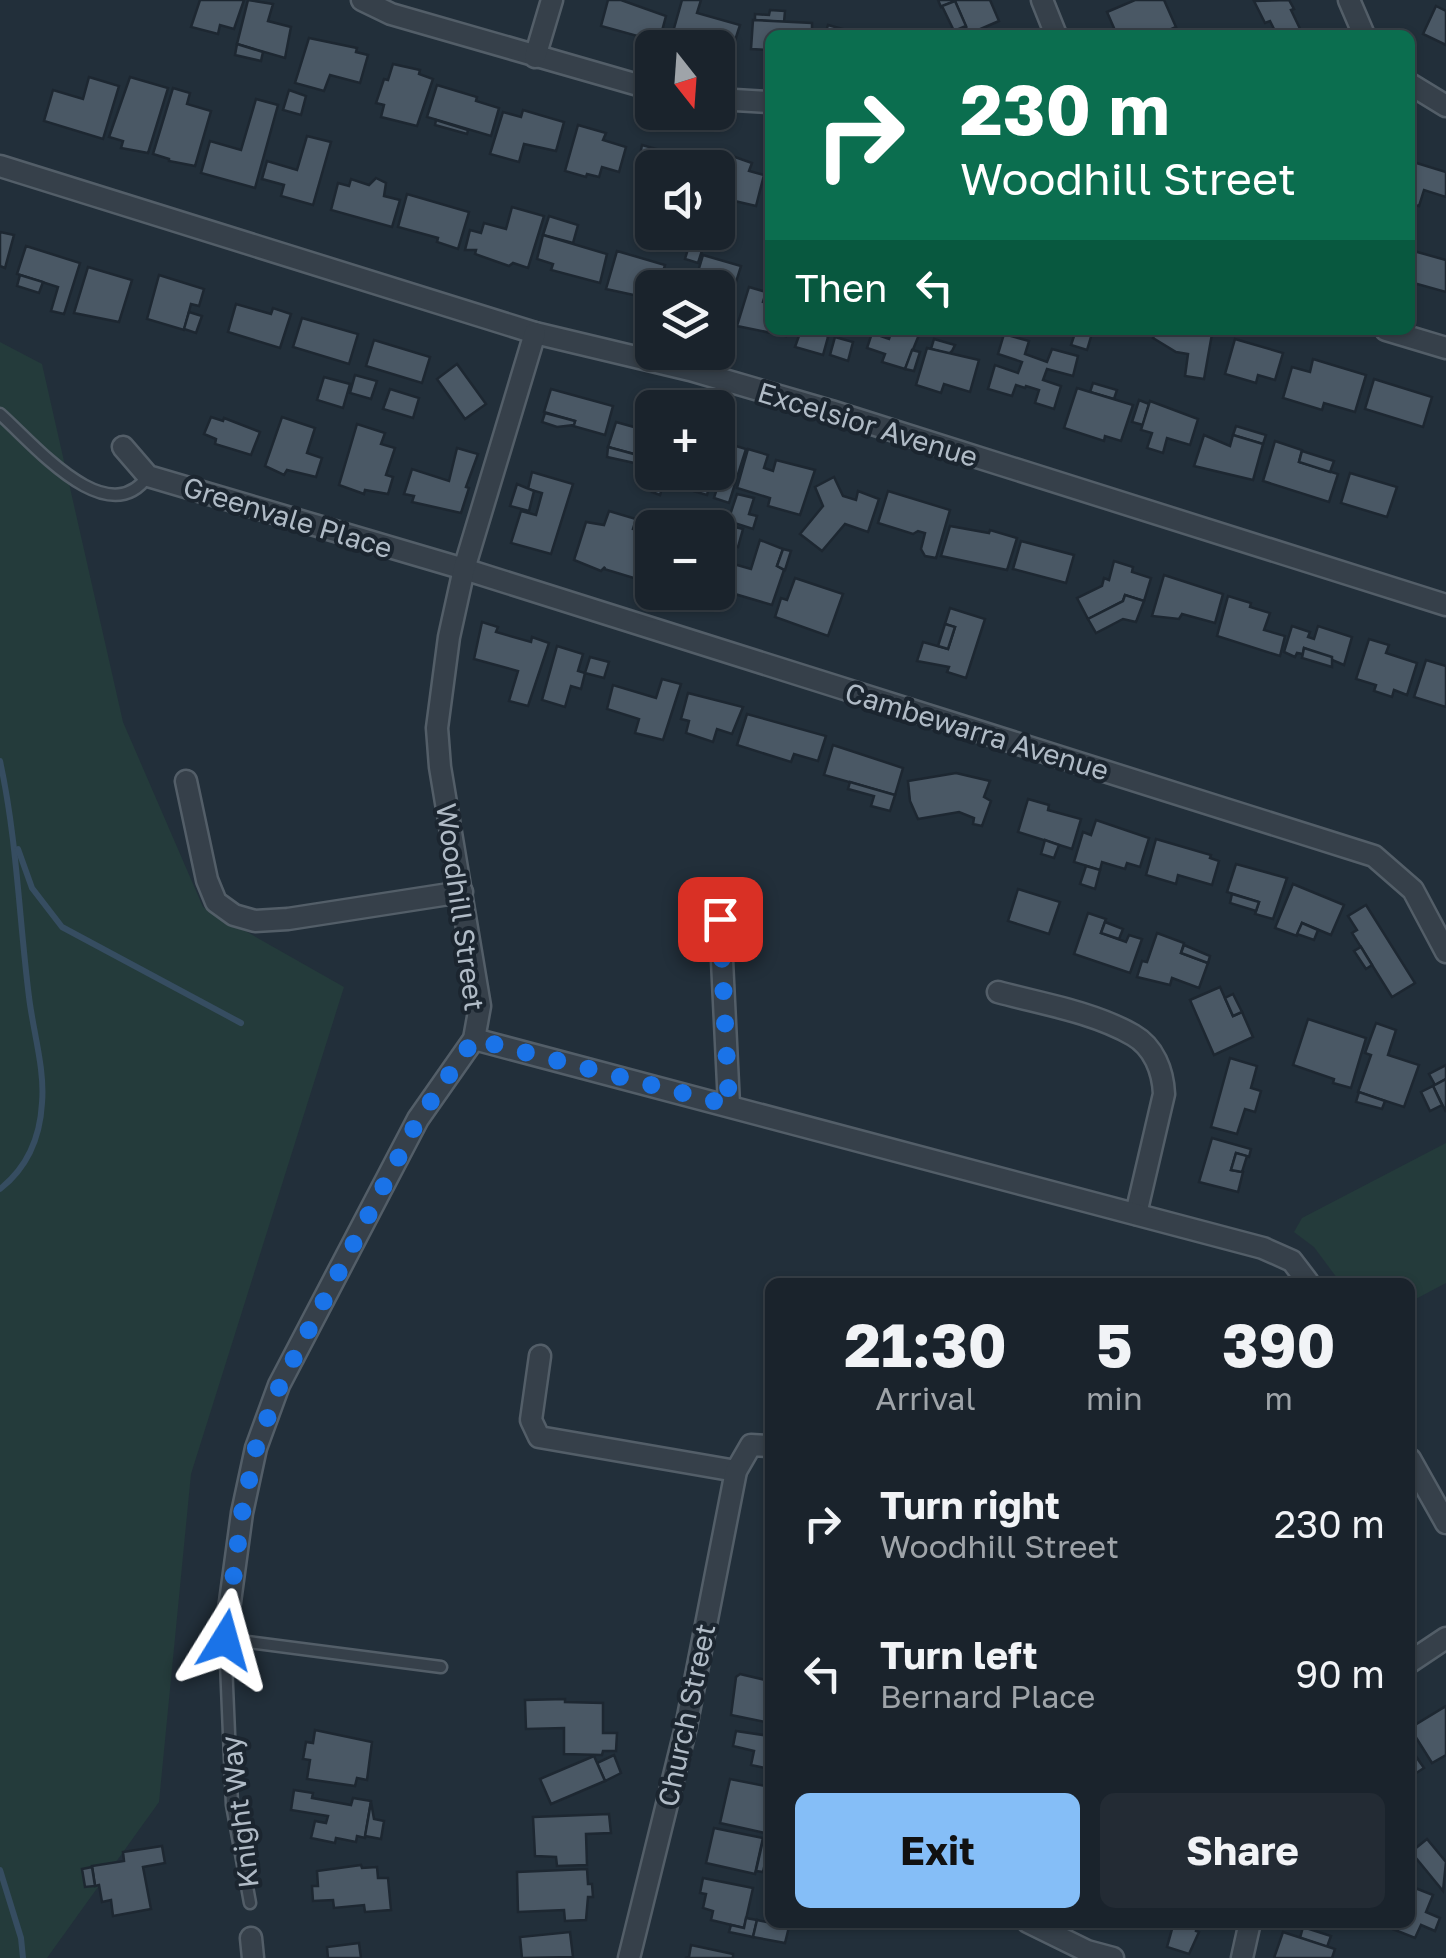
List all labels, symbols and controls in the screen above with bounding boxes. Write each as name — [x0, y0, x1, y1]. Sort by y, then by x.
north arrow — [635, 30, 735, 130]
map controls — [635, 30, 735, 610]
text: 230 m — [960, 66, 1170, 150]
icon: right — [795, 70, 925, 200]
button: sound — [635, 150, 735, 250]
text: Woodhill Street — [960, 151, 1296, 205]
icon: left — [907, 260, 962, 315]
text: Then — [795, 265, 887, 310]
button: layers — [635, 270, 735, 370]
street label: Excelsior Avenue — [754, 375, 982, 473]
button: + — [635, 390, 735, 490]
street label: Greenvale Place — [180, 470, 396, 564]
button: − — [635, 510, 735, 610]
street label: Cambewarra Avenue — [841, 675, 1113, 787]
street label: Woodhill Street — [430, 801, 492, 1013]
pin — [678, 877, 763, 962]
icon: arrive — [693, 892, 748, 947]
text: 21:30 — [844, 1308, 1007, 1380]
text: 5 — [1096, 1308, 1133, 1380]
text: 390 — [1222, 1308, 1336, 1380]
text: Arrival — [875, 1379, 976, 1417]
text: min — [1086, 1379, 1143, 1417]
text: m — [1265, 1379, 1293, 1417]
text: Turn right — [880, 1482, 1060, 1527]
icon: right — [795, 1496, 850, 1551]
text: 230 m — [1274, 1501, 1385, 1546]
text: Woodhill Street — [880, 1527, 1119, 1565]
position arrow — [173, 1588, 277, 1692]
street label: Church Street — [651, 1621, 721, 1809]
text: Turn left — [880, 1632, 1038, 1677]
icon: left — [795, 1646, 850, 1701]
text: 90 m — [1295, 1651, 1385, 1696]
text: Bernard Place — [880, 1677, 1095, 1715]
street label: Knight Way — [213, 1734, 265, 1890]
button: Exit — [795, 1793, 1080, 1908]
button: Share — [1100, 1793, 1385, 1908]

